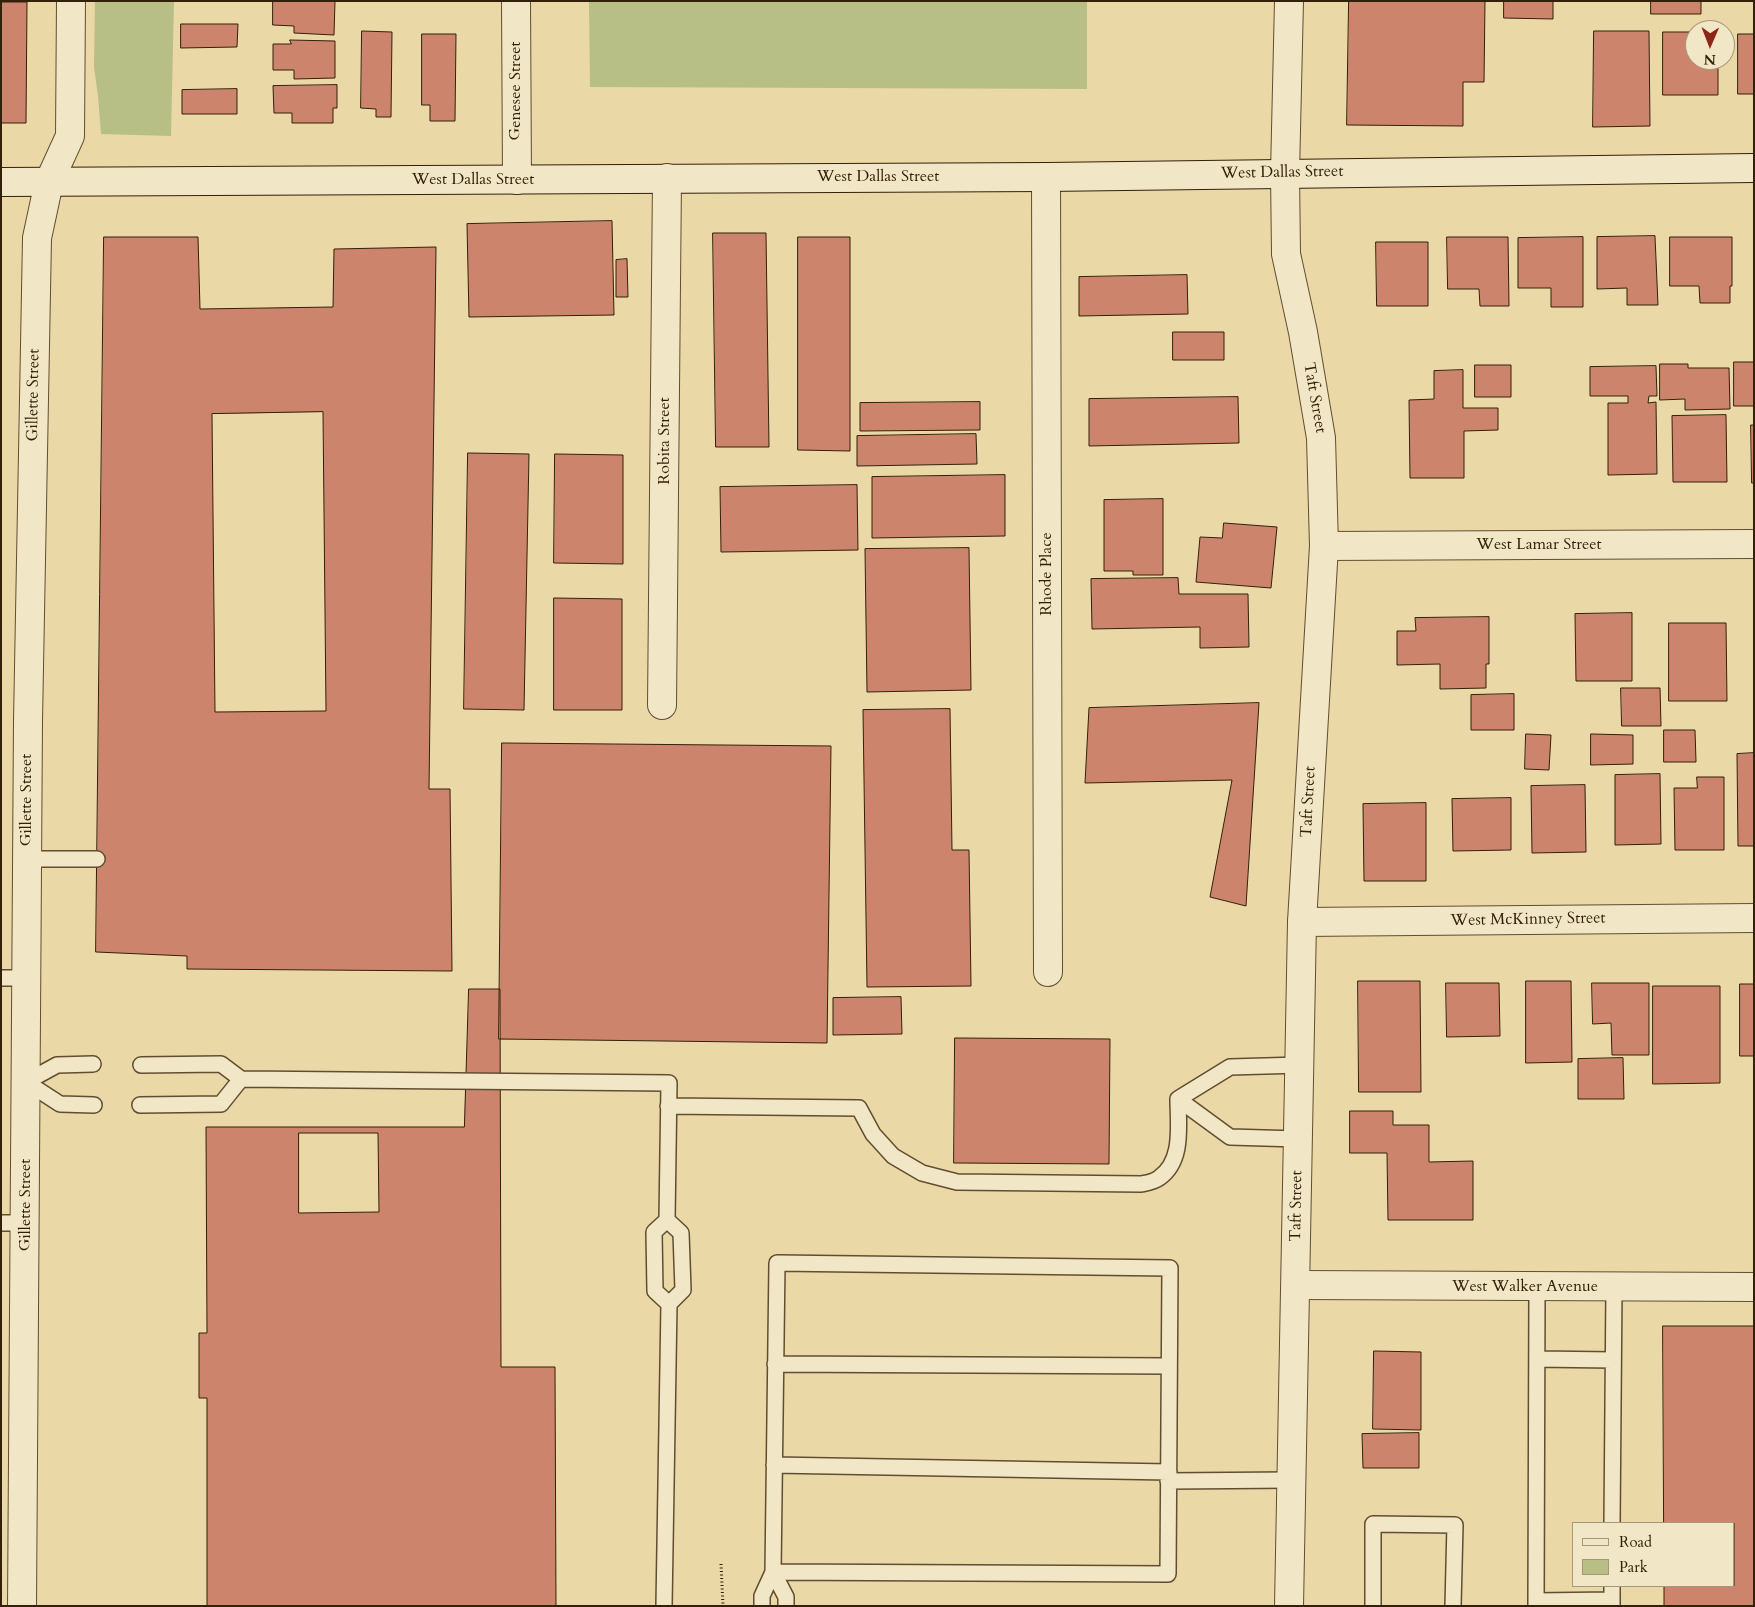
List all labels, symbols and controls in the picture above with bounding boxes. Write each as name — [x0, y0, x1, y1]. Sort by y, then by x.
north arrow — [1685, 20, 1735, 70]
street label: Genesee Street — [506, 42, 526, 140]
text: N — [1704, 50, 1716, 69]
street label: West Dallas Street — [1220, 162, 1344, 184]
street label: West Dallas Street — [817, 167, 939, 187]
street label: West Dallas Street — [412, 170, 534, 190]
street label: Gillette Street — [24, 348, 44, 442]
street label: Taft Street — [1298, 361, 1330, 435]
street label: Robita Street — [655, 397, 675, 485]
street label: Rhode Place — [1037, 532, 1057, 616]
street label: West Lamar Street — [1476, 535, 1602, 555]
street label: Gillette Street — [17, 754, 37, 846]
street label: Taft Street — [1298, 766, 1320, 838]
street label: West McKinney Street — [1450, 909, 1606, 931]
street label: Gillette Street — [16, 1159, 36, 1251]
street label: Taft Street — [1287, 1170, 1307, 1242]
street label: West Walker Avenue — [1452, 1277, 1598, 1297]
legend — [1572, 1522, 1735, 1587]
text: Road — [1619, 1532, 1652, 1552]
text: Park — [1619, 1557, 1648, 1577]

